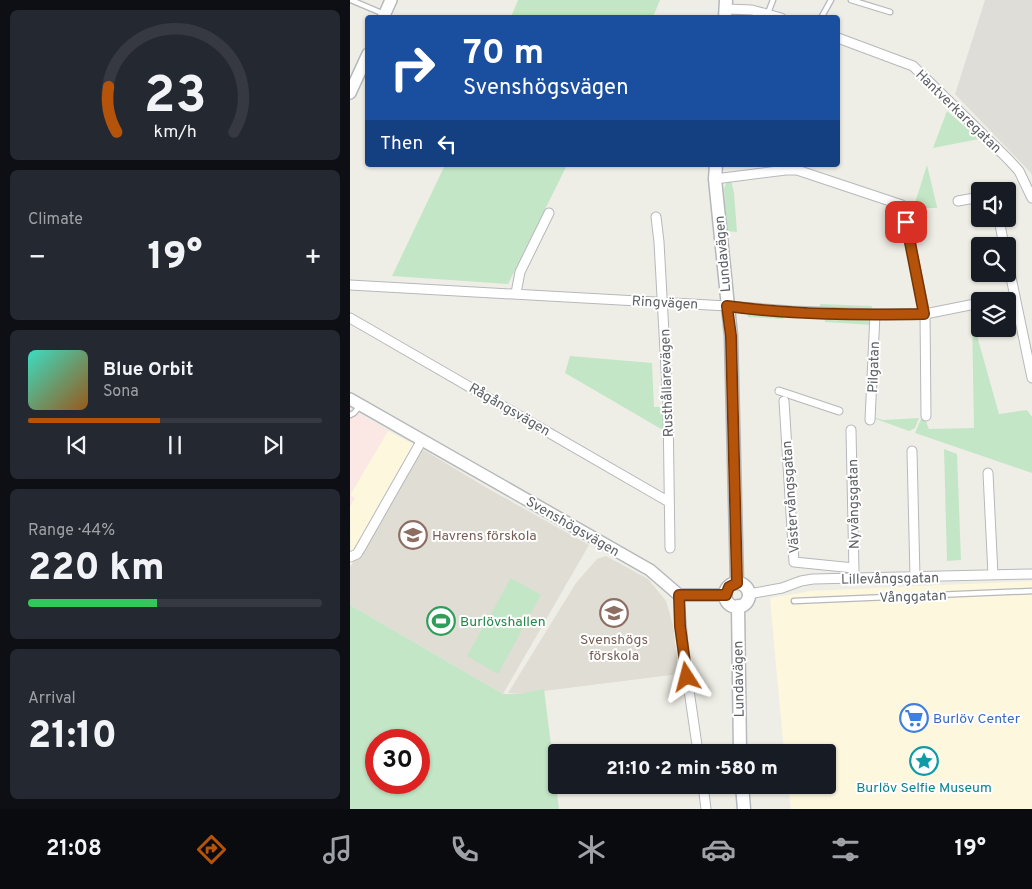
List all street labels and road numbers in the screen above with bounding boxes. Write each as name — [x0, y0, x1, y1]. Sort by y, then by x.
street label: Hantverkaregatan — [911, 67, 1005, 157]
street label: Lundavägen — [712, 215, 735, 293]
street label: Ringvägen — [631, 293, 699, 314]
street label: Rusthållarevägen — [657, 328, 678, 437]
street label: Pilgatan — [865, 341, 884, 393]
street label: Rågångsvägen — [466, 380, 553, 440]
street label: Västervångsgatan — [779, 440, 804, 554]
street label: Nyvångsgatan — [845, 459, 864, 549]
street label: Svenshögsvägen — [522, 494, 622, 561]
street label: Lillevångsgatan — [841, 570, 939, 589]
street label: Vånggatan — [879, 588, 947, 607]
street label: Lundavägen — [730, 640, 749, 717]

